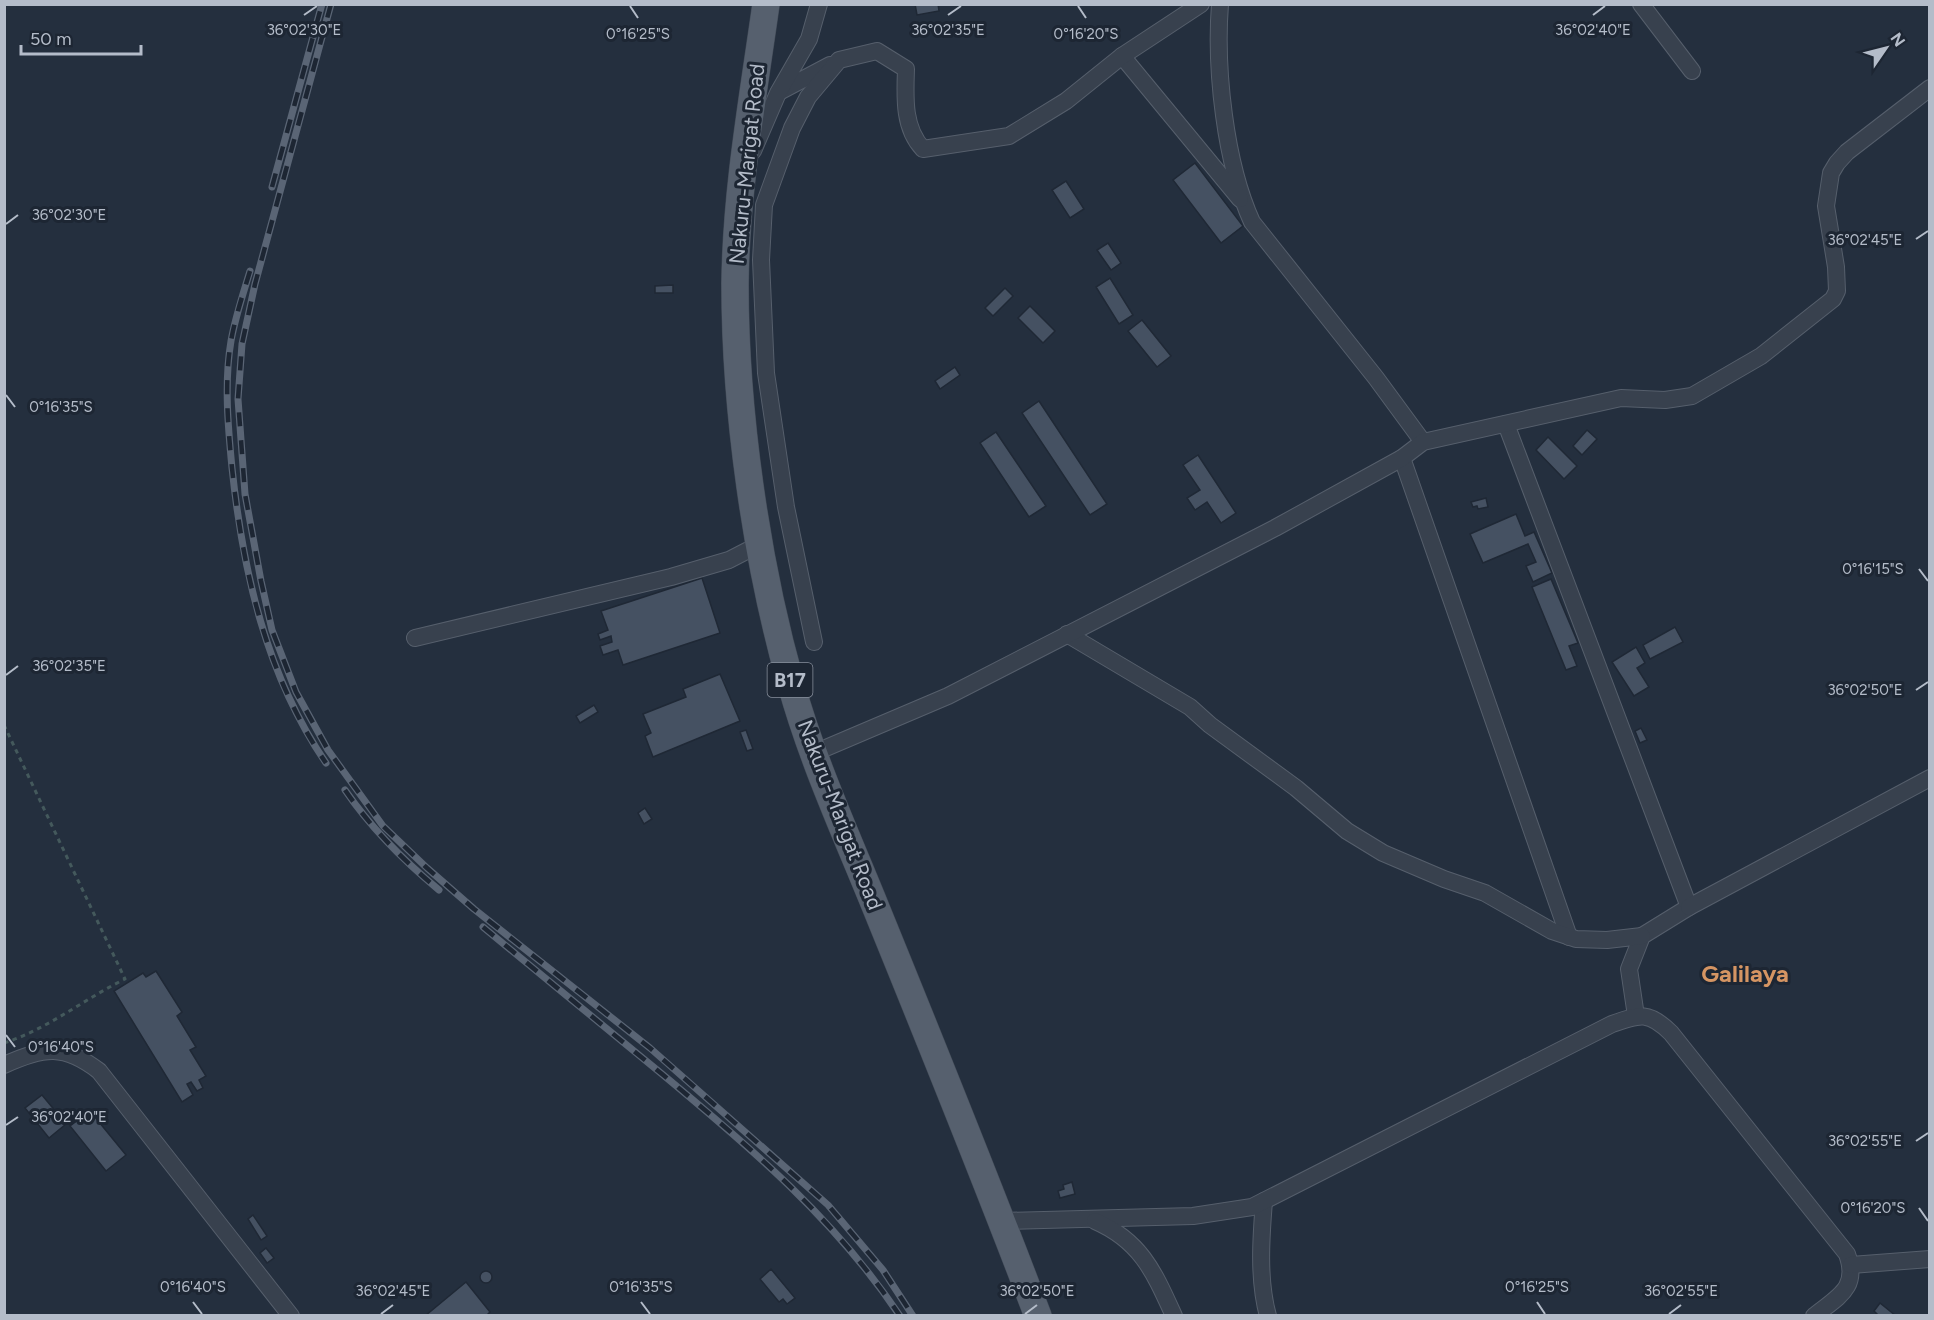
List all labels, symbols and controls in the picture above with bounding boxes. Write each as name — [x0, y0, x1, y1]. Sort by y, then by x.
scale bar — [21, 18, 141, 56]
north arrow — [1856, 18, 1916, 78]
text: 36°02'30"E — [267, 21, 341, 39]
text: 36°02'35"E — [911, 21, 985, 39]
text: 36°02'40"E — [1555, 21, 1631, 39]
text: 0°16'25"S — [606, 25, 670, 43]
text: 0°16'20"S — [1054, 25, 1118, 43]
text: 50 m — [30, 28, 72, 50]
text: N — [1887, 29, 1909, 50]
street label: Nakuru-Marigat Road — [724, 62, 769, 265]
text: 36°02'30"E — [32, 206, 106, 224]
text: 36°02'45"E — [1828, 231, 1902, 249]
text: 0°16'35"S — [29, 398, 93, 416]
text: 0°16'15"S — [1842, 560, 1904, 578]
text: 36°02'35"E — [32, 657, 106, 675]
road number: B17 — [768, 663, 812, 697]
text: 36°02'50"E — [1827, 681, 1903, 699]
street label: Nakuru-Marigat Road — [793, 716, 888, 913]
district label: Galilaya — [1701, 959, 1789, 988]
text: 0°16'40"S — [28, 1038, 94, 1056]
text: 36°02'40"E — [31, 1108, 107, 1126]
text: 36°02'55"E — [1828, 1132, 1902, 1150]
text: 0°16'20"S — [1841, 1199, 1905, 1217]
text: 0°16'40"S — [160, 1278, 226, 1296]
text: 0°16'35"S — [609, 1278, 673, 1296]
text: 0°16'25"S — [1505, 1278, 1569, 1296]
text: 36°02'45"E — [356, 1282, 430, 1300]
text: 36°02'50"E — [999, 1282, 1075, 1300]
text: 36°02'55"E — [1644, 1282, 1718, 1300]

